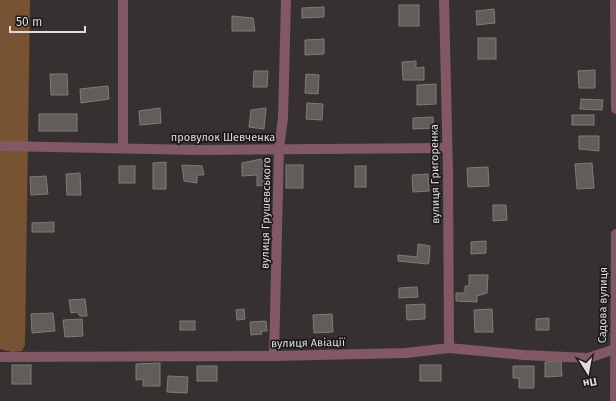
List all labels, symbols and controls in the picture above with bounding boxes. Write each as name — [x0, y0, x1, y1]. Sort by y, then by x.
scale bar — [10, 8, 85, 34]
text: 50 m — [16, 15, 42, 29]
street label: вулиця Григоренка — [428, 124, 442, 224]
street label: провулок Шевченка — [171, 131, 275, 144]
street label: вулиця Грушевського — [259, 157, 273, 269]
street label: Садова вулиця — [596, 267, 610, 343]
street label: вулиця Авіації — [271, 336, 346, 350]
north arrow — [568, 353, 608, 393]
text: Пн — [582, 375, 598, 390]

